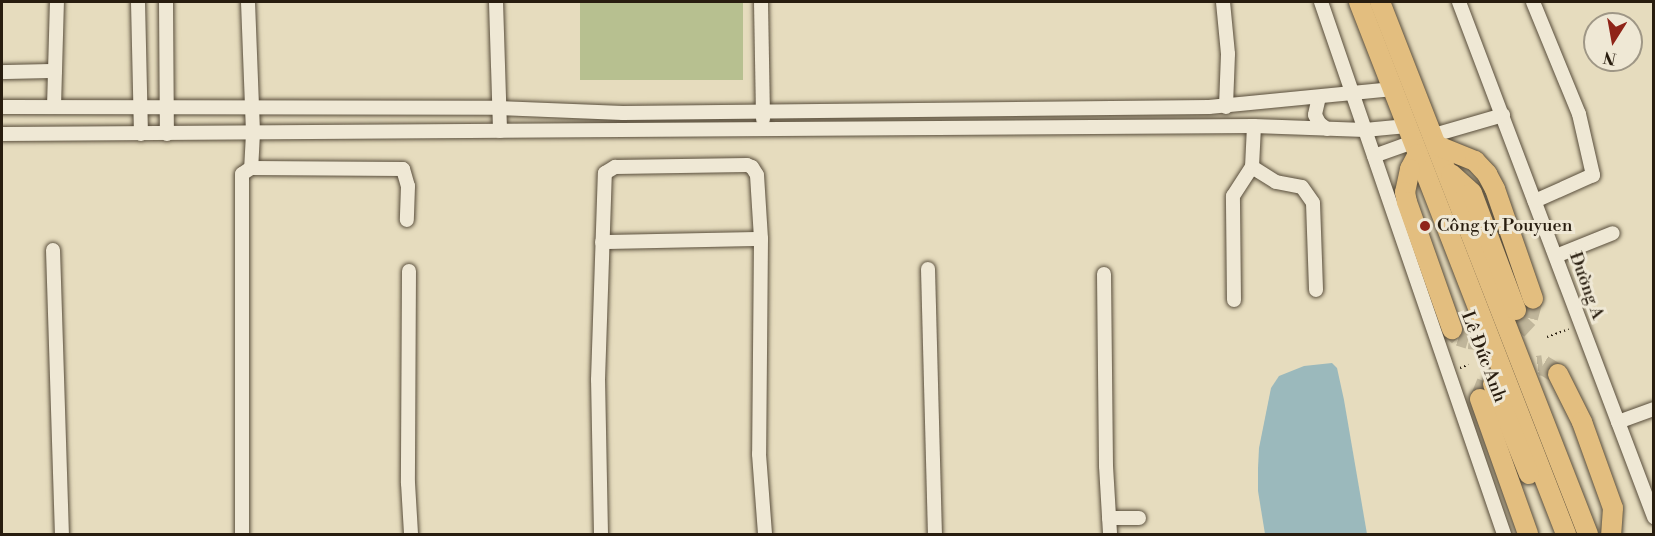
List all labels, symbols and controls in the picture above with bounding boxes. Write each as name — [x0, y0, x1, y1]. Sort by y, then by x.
north arrow — [1583, 12, 1643, 72]
text: N — [1602, 47, 1618, 69]
place label: Công ty Pouyuen — [1437, 215, 1572, 237]
marker: Công ty Pouyuen — [1418, 219, 1432, 233]
street label: Đường A — [1564, 249, 1608, 323]
street label: Lê Đức Anh — [1456, 309, 1510, 405]

